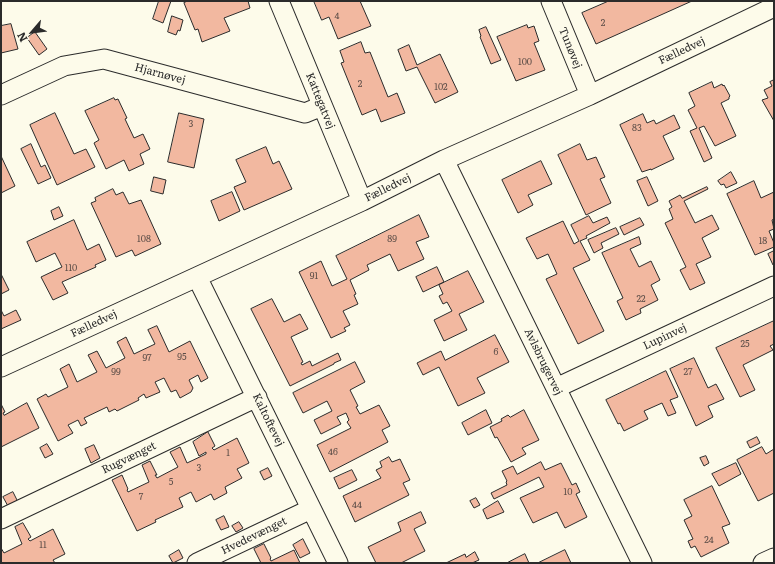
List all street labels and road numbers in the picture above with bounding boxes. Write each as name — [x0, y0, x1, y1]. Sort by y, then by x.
street label: Tunøvej — [556, 25, 584, 71]
street label: Fælledvej — [657, 35, 707, 67]
street label: Hjarnøvej — [133, 61, 187, 87]
street label: Kattegatvej — [303, 71, 337, 131]
street label: Fælledvej — [363, 171, 413, 205]
street label: Fælledvej — [69, 308, 119, 340]
street label: Lupinvej — [641, 321, 689, 353]
street label: Avlsbrugervej — [521, 327, 565, 397]
street label: Kaltoftevej — [249, 391, 287, 449]
street label: Rugvænget — [100, 439, 158, 477]
street label: Hvedevænget — [219, 514, 289, 558]

